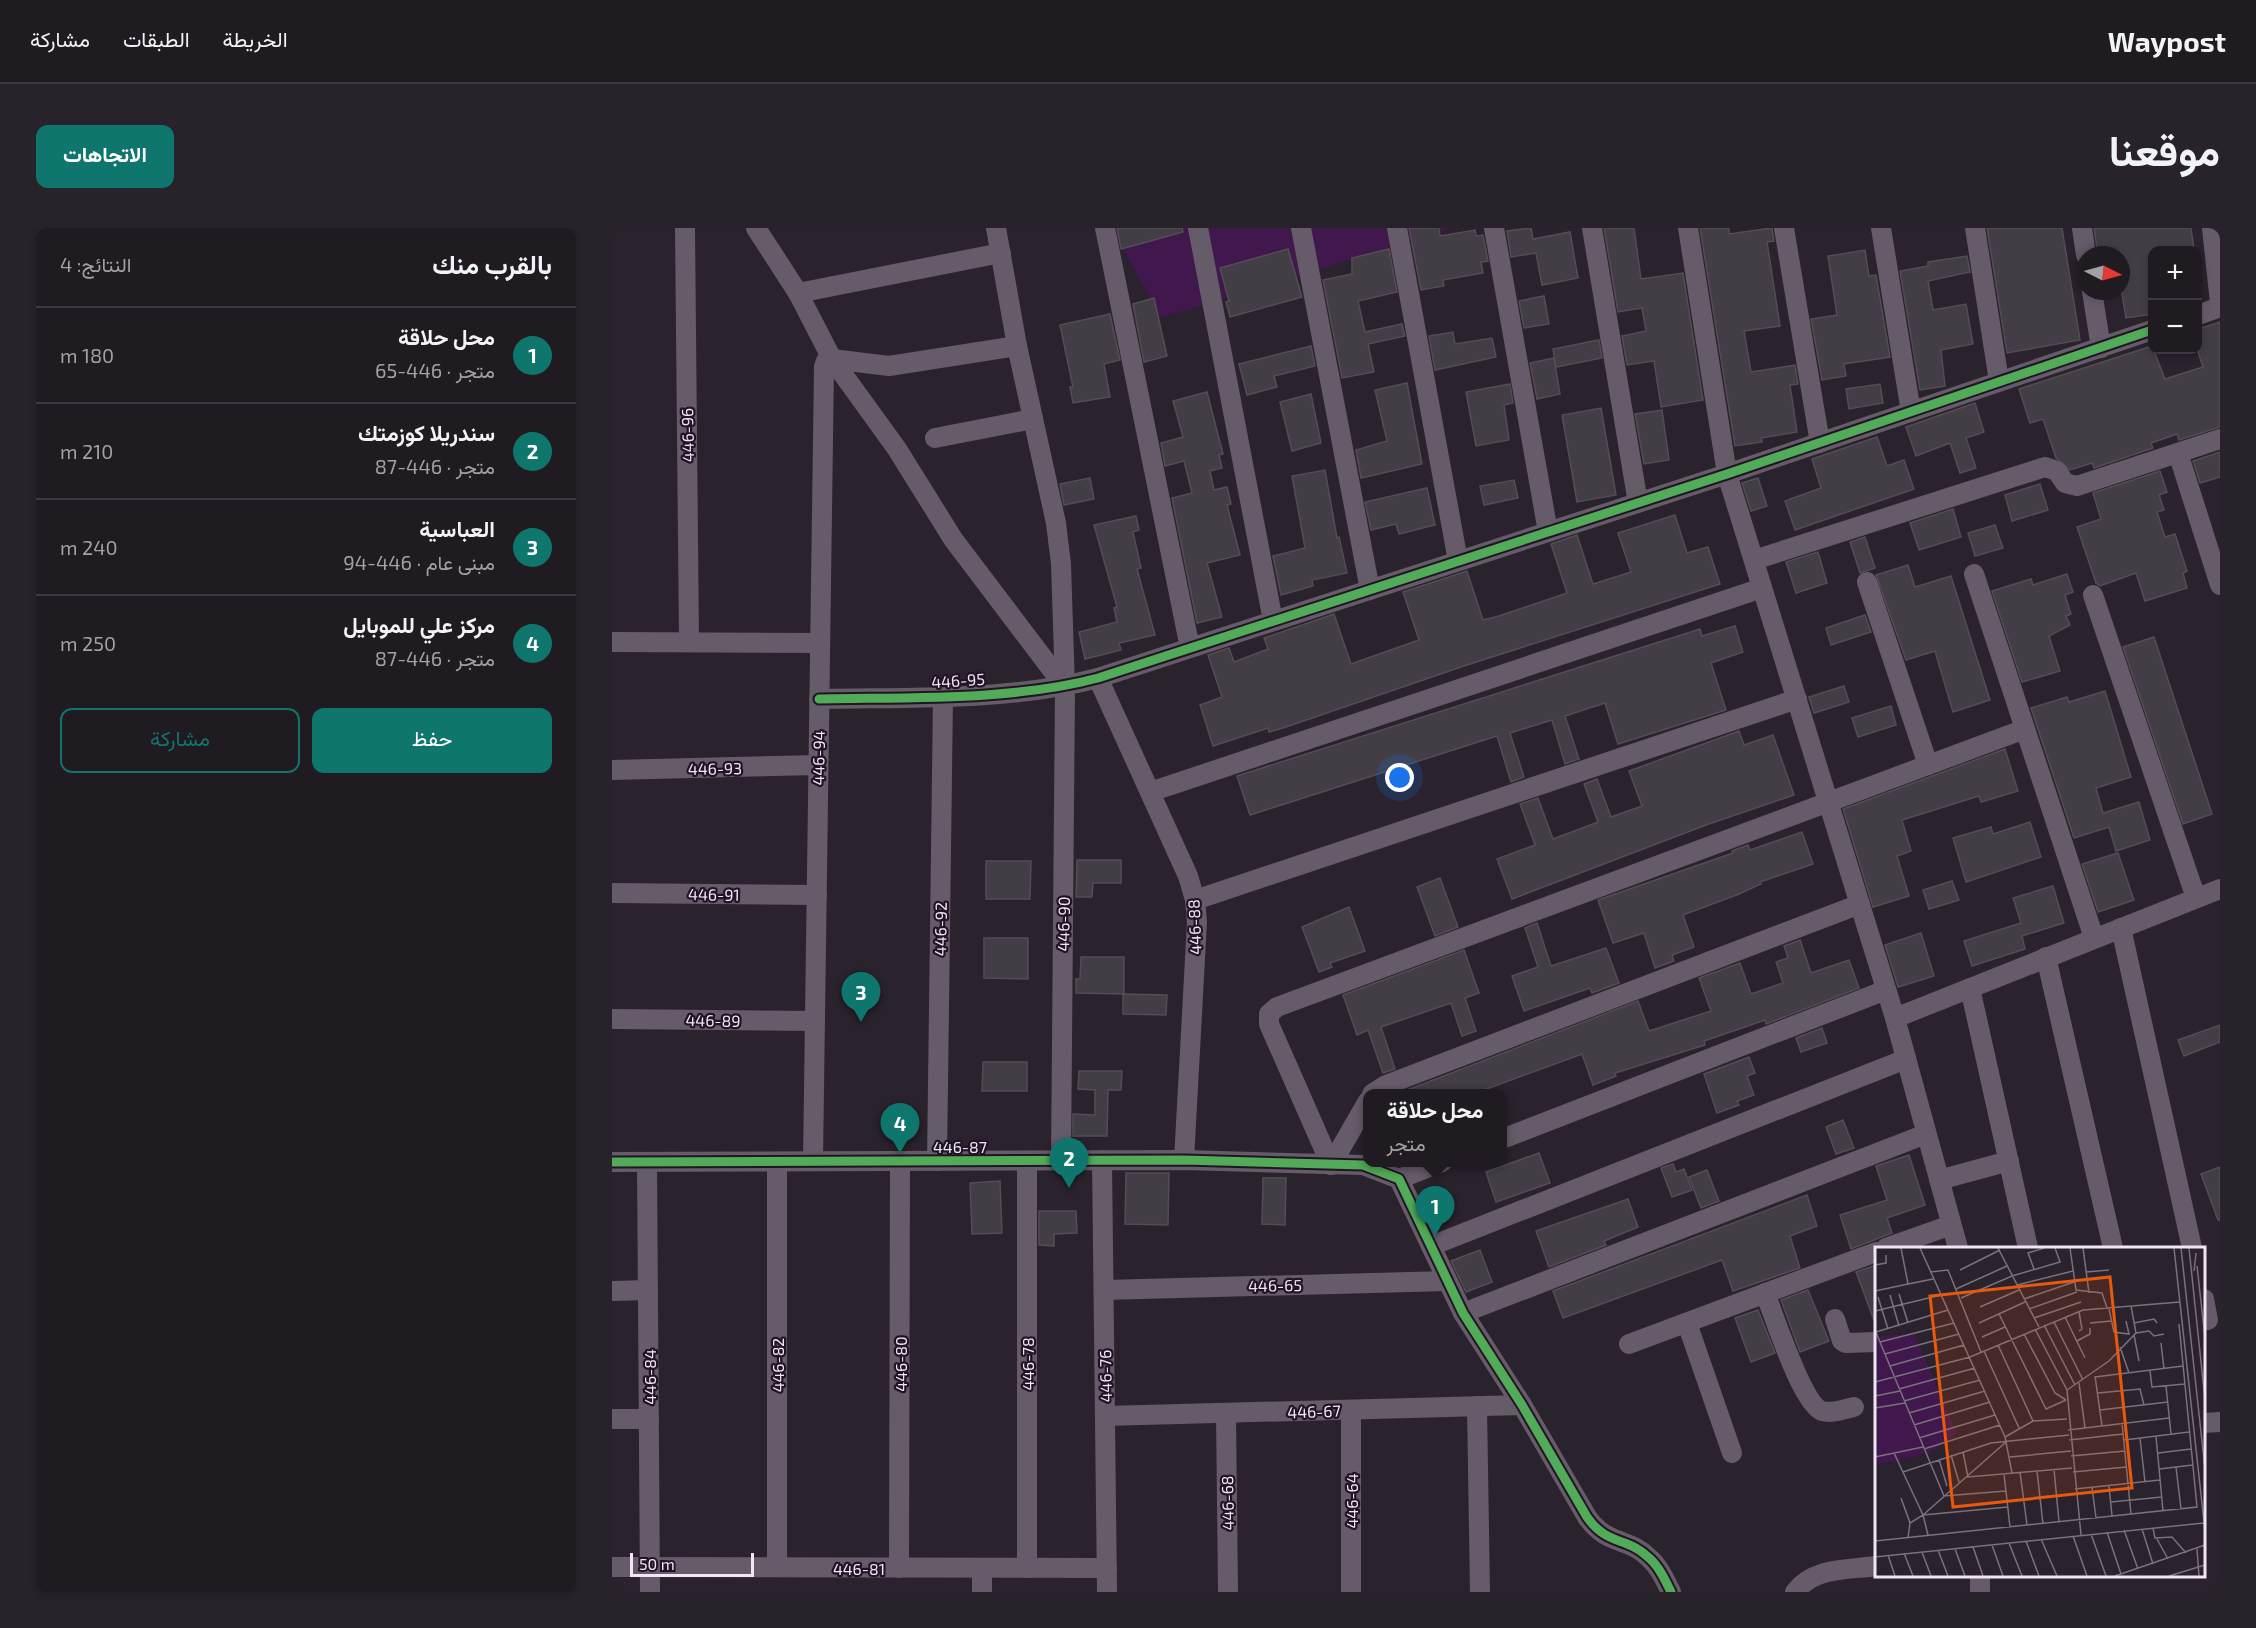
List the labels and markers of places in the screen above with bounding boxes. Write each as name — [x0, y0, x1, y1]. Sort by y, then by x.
pin: 3 — [842, 972, 880, 1022]
pin: 4 — [880, 1104, 920, 1153]
pin: 2 — [1050, 1138, 1088, 1188]
pin: 1 — [1416, 1186, 1454, 1236]

